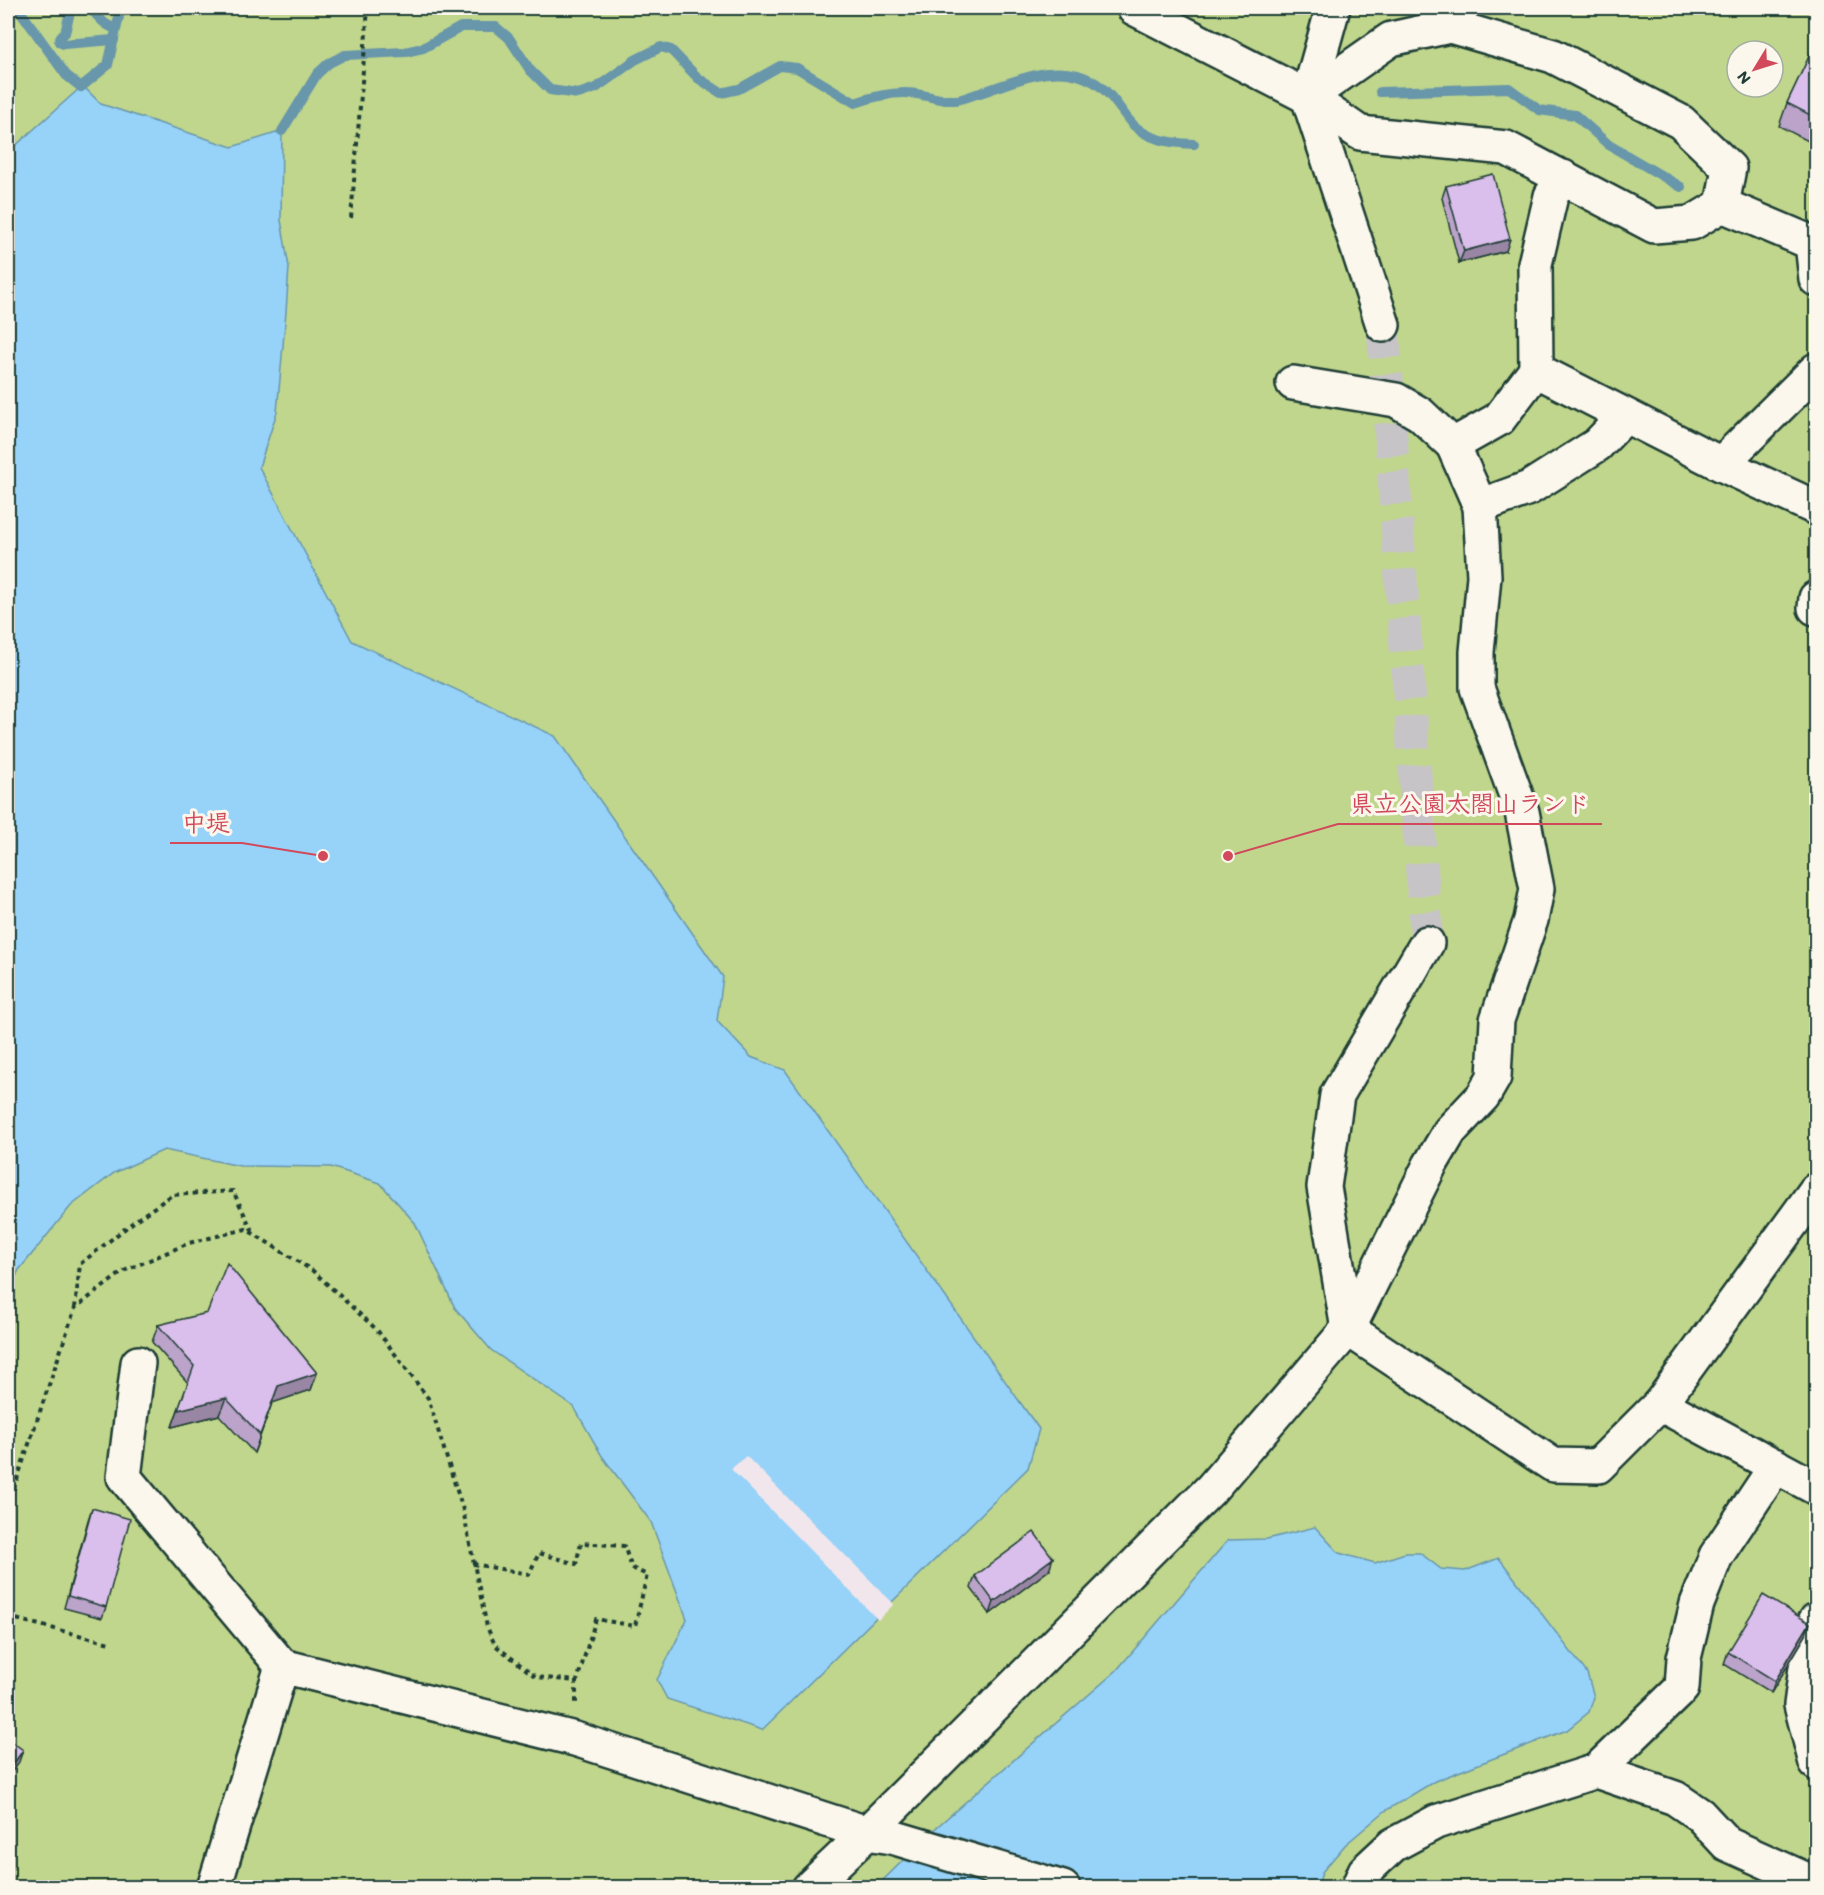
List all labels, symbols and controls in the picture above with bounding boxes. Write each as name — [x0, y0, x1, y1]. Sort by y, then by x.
north arrow — [1725, 39, 1785, 99]
text: N — [1733, 68, 1754, 88]
callout: 県立公園太閤山ランド — [1338, 782, 1602, 824]
text: 県立公園太閤山ランド — [1350, 789, 1590, 818]
callout: 中堤 — [170, 801, 242, 843]
text: 中堤 — [182, 808, 230, 837]

